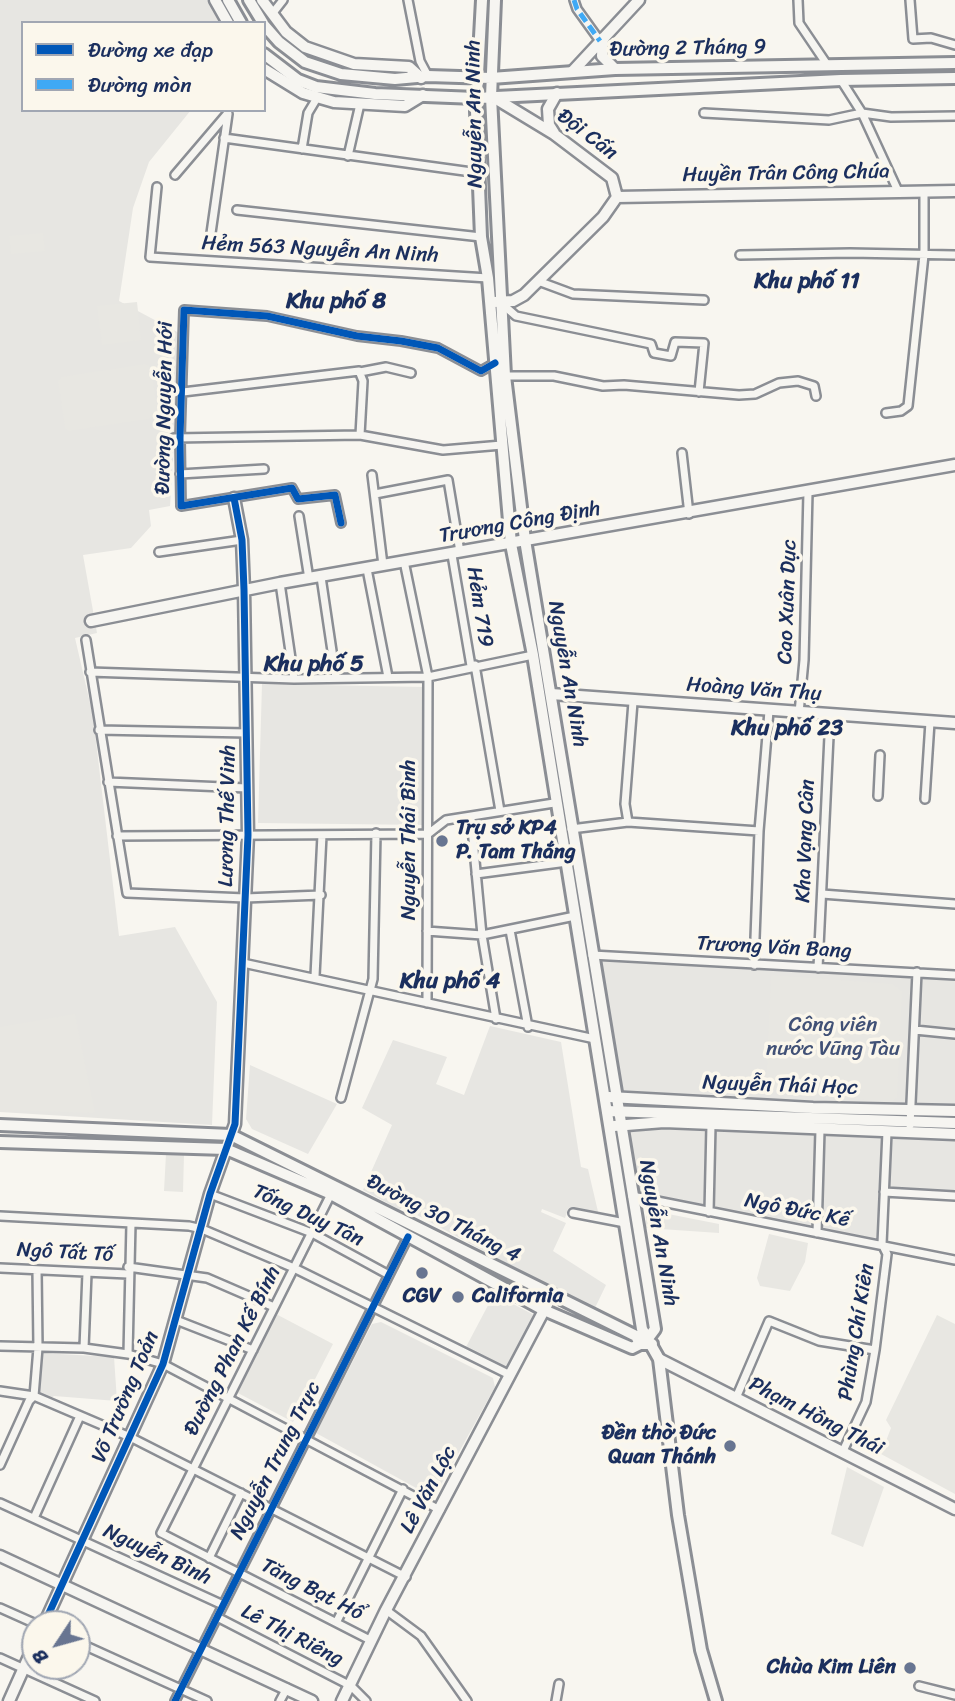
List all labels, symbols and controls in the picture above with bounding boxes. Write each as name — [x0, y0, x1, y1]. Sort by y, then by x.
legend — [21, 21, 266, 112]
text: Đường xe đạp — [88, 31, 213, 69]
street label: Đường 2 Tháng 9 — [610, 35, 766, 63]
street label: Nguyễn An Ninh — [461, 40, 489, 188]
text: Đường mòn — [88, 66, 192, 104]
street label: Đội Cấn — [552, 104, 622, 166]
street label: Huyền Trân Công Chúa — [682, 160, 890, 188]
street label: Hẻm 563 Nguyễn An Ninh — [201, 231, 439, 269]
district label: Khu phố 11 — [754, 268, 860, 296]
district label: Khu phố 8 — [286, 288, 386, 316]
street label: Đường Nguyễn Hới — [151, 321, 179, 495]
street label: Trương Công Định — [438, 496, 602, 550]
street label: Cao Xuân Dục — [773, 539, 803, 665]
street label: Hẻm 719 — [460, 565, 498, 649]
street label: Nguyễn An Ninh — [542, 599, 592, 749]
district label: Khu phố 5 — [264, 651, 364, 679]
street label: Hoàng Văn Thụ — [685, 673, 823, 707]
district label: Khu phố 23 — [731, 715, 843, 743]
street label: Lương Thế Vinh — [214, 745, 242, 887]
street label: Nguyễn Thái Bình — [397, 760, 423, 920]
street label: Kha Vạng Cân — [791, 779, 821, 903]
place label: Trụ sở KP4 P. Tam Thắng — [456, 816, 576, 866]
marker: Trụ sở KP4 P. Tam Thắng — [434, 833, 450, 849]
street label: Trương Văn Bang — [696, 931, 852, 965]
district label: Khu phố 4 — [400, 968, 500, 996]
park label: Công viên nước Vũng Tàu — [766, 1013, 900, 1063]
street label: Nguyễn Thái Học — [702, 1071, 858, 1101]
street label: Nguyễn An Ninh — [633, 1158, 683, 1308]
street label: Đường 30 Tháng 4 — [362, 1169, 524, 1269]
street label: Tống Duy Tân — [248, 1179, 368, 1253]
street label: Ngô Đức Kế — [742, 1188, 852, 1234]
street label: Ngô Tất Tố — [16, 1238, 114, 1268]
street label: Đường Phan Kế Bính — [179, 1262, 287, 1440]
street label: Phùng Chí Kiên — [834, 1262, 880, 1402]
marker: CGV — [414, 1265, 430, 1281]
place label: CGV — [403, 1284, 441, 1310]
place label: California — [472, 1284, 563, 1310]
marker: California — [450, 1289, 466, 1305]
street label: Võ Trường Toản — [87, 1327, 165, 1467]
street label: Phạm Hồng Thái — [744, 1372, 888, 1462]
street label: Nguyễn Trung Trực — [225, 1378, 327, 1544]
place label: Đền thờ Đức Quan Thánh — [602, 1421, 716, 1471]
marker: Đền thờ Đức Quan Thánh — [722, 1438, 738, 1454]
street label: Lê Văn Lộc — [396, 1442, 462, 1538]
street label: Nguyễn Bình — [99, 1519, 215, 1591]
street label: Tăng Bạt Hổ — [257, 1553, 367, 1627]
street label: Lê Thị Riêng — [237, 1600, 347, 1672]
north arrow — [21, 1610, 91, 1680]
text: B — [23, 1642, 57, 1671]
place label: Chùa Kim Liên — [767, 1655, 896, 1681]
marker: Chùa Kim Liên — [902, 1660, 918, 1676]

